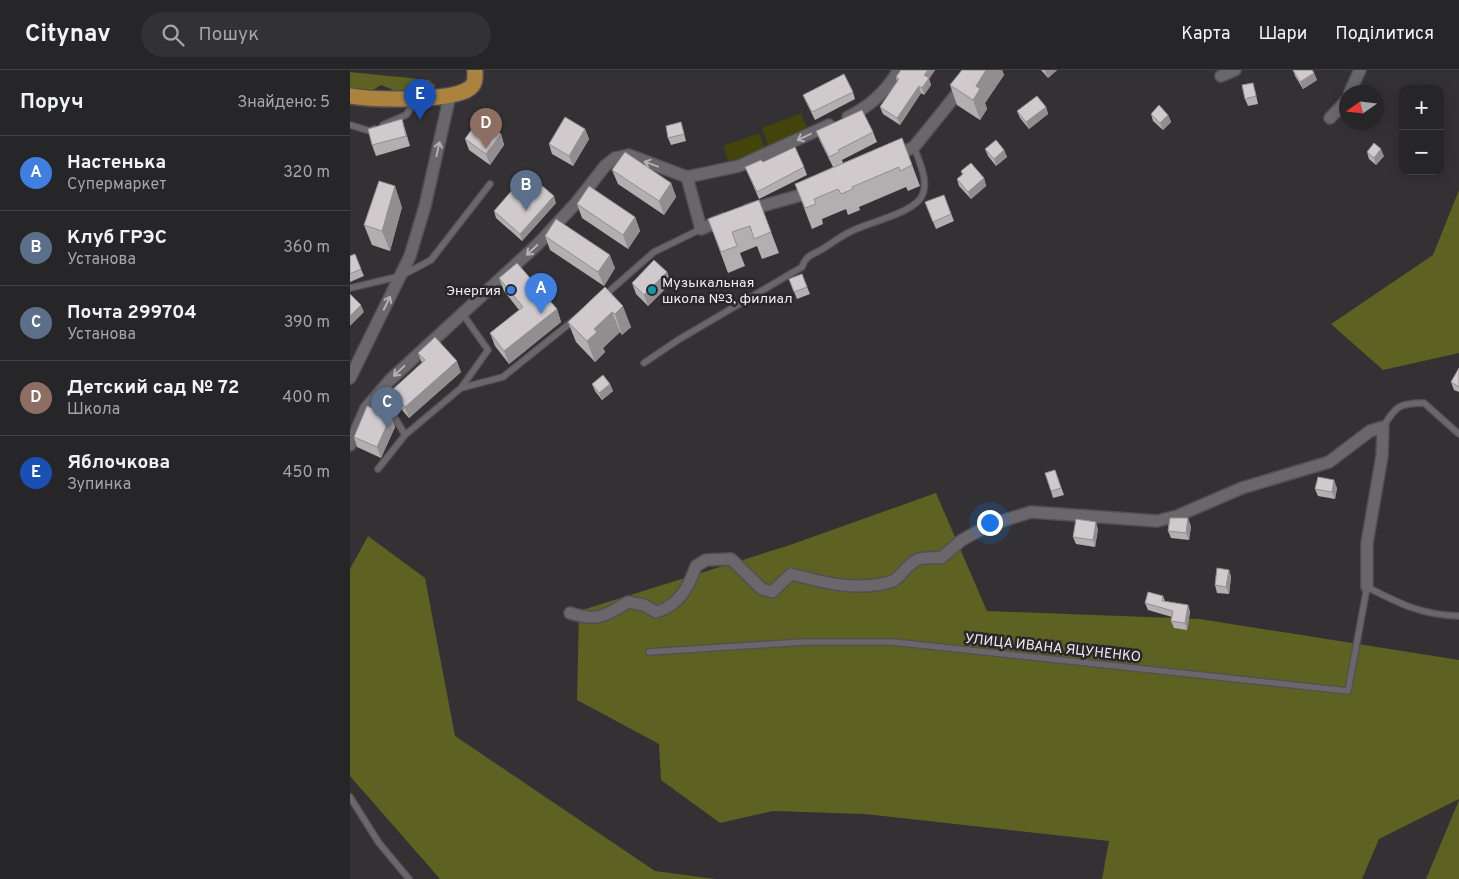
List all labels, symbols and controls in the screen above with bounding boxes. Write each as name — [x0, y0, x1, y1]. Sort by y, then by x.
search box — [141, 12, 491, 57]
text: Citynav — [25, 20, 111, 50]
icon: search — [159, 21, 187, 49]
text: Пошук — [199, 23, 259, 47]
text: Карта — [1181, 23, 1230, 46]
text: Шари — [1258, 23, 1307, 46]
text: Поділитися — [1335, 23, 1434, 46]
pin: E — [404, 79, 436, 120]
north arrow — [1339, 85, 1384, 130]
map controls — [1399, 85, 1444, 175]
button: + — [1399, 85, 1444, 130]
text: Поруч — [20, 89, 84, 116]
text: Знайдено: 5 — [237, 93, 330, 113]
pin: D — [470, 108, 502, 149]
button: − — [1399, 130, 1444, 175]
one-way arrow — [797, 132, 812, 142]
one-way arrow — [434, 142, 443, 158]
text: Настенька — [67, 151, 166, 175]
one-way arrow — [644, 159, 660, 168]
text: A — [30, 163, 42, 183]
text: 320 m — [283, 163, 330, 183]
pin: B — [510, 170, 542, 211]
text: Супермаркет — [67, 175, 167, 195]
text: Клуб ГРЭС — [67, 226, 167, 250]
text: B — [30, 238, 42, 258]
text: 360 m — [283, 238, 330, 258]
one-way arrow — [525, 244, 538, 255]
text: Установа — [67, 250, 136, 270]
pin: A — [525, 273, 557, 314]
place label: Музыкальная школа №3, филиал — [662, 275, 793, 308]
place label: Энергия — [446, 283, 501, 300]
marker: Энергия — [505, 284, 517, 296]
marker: Музыкальная школа №3, филиал — [646, 284, 658, 296]
one-way arrow — [383, 296, 392, 311]
text: Почта 299704 — [67, 301, 197, 325]
text: C — [31, 313, 41, 333]
text: 390 m — [284, 313, 330, 333]
text: Установа — [67, 325, 136, 345]
one-way arrow — [393, 365, 406, 377]
text: Детский сад № 72 — [67, 376, 239, 400]
pin: C — [371, 387, 403, 428]
text: D — [30, 388, 42, 408]
text: 400 m — [282, 388, 330, 408]
text: Школа — [67, 400, 120, 420]
text: Яблочкова — [67, 451, 170, 475]
text: E — [31, 463, 41, 483]
text: 450 m — [283, 463, 330, 483]
text: Зупинка — [67, 475, 131, 495]
your location — [977, 510, 1003, 536]
street label: УЛИЦА ИВАНА ЯЦУНЕНКО — [964, 631, 1142, 666]

